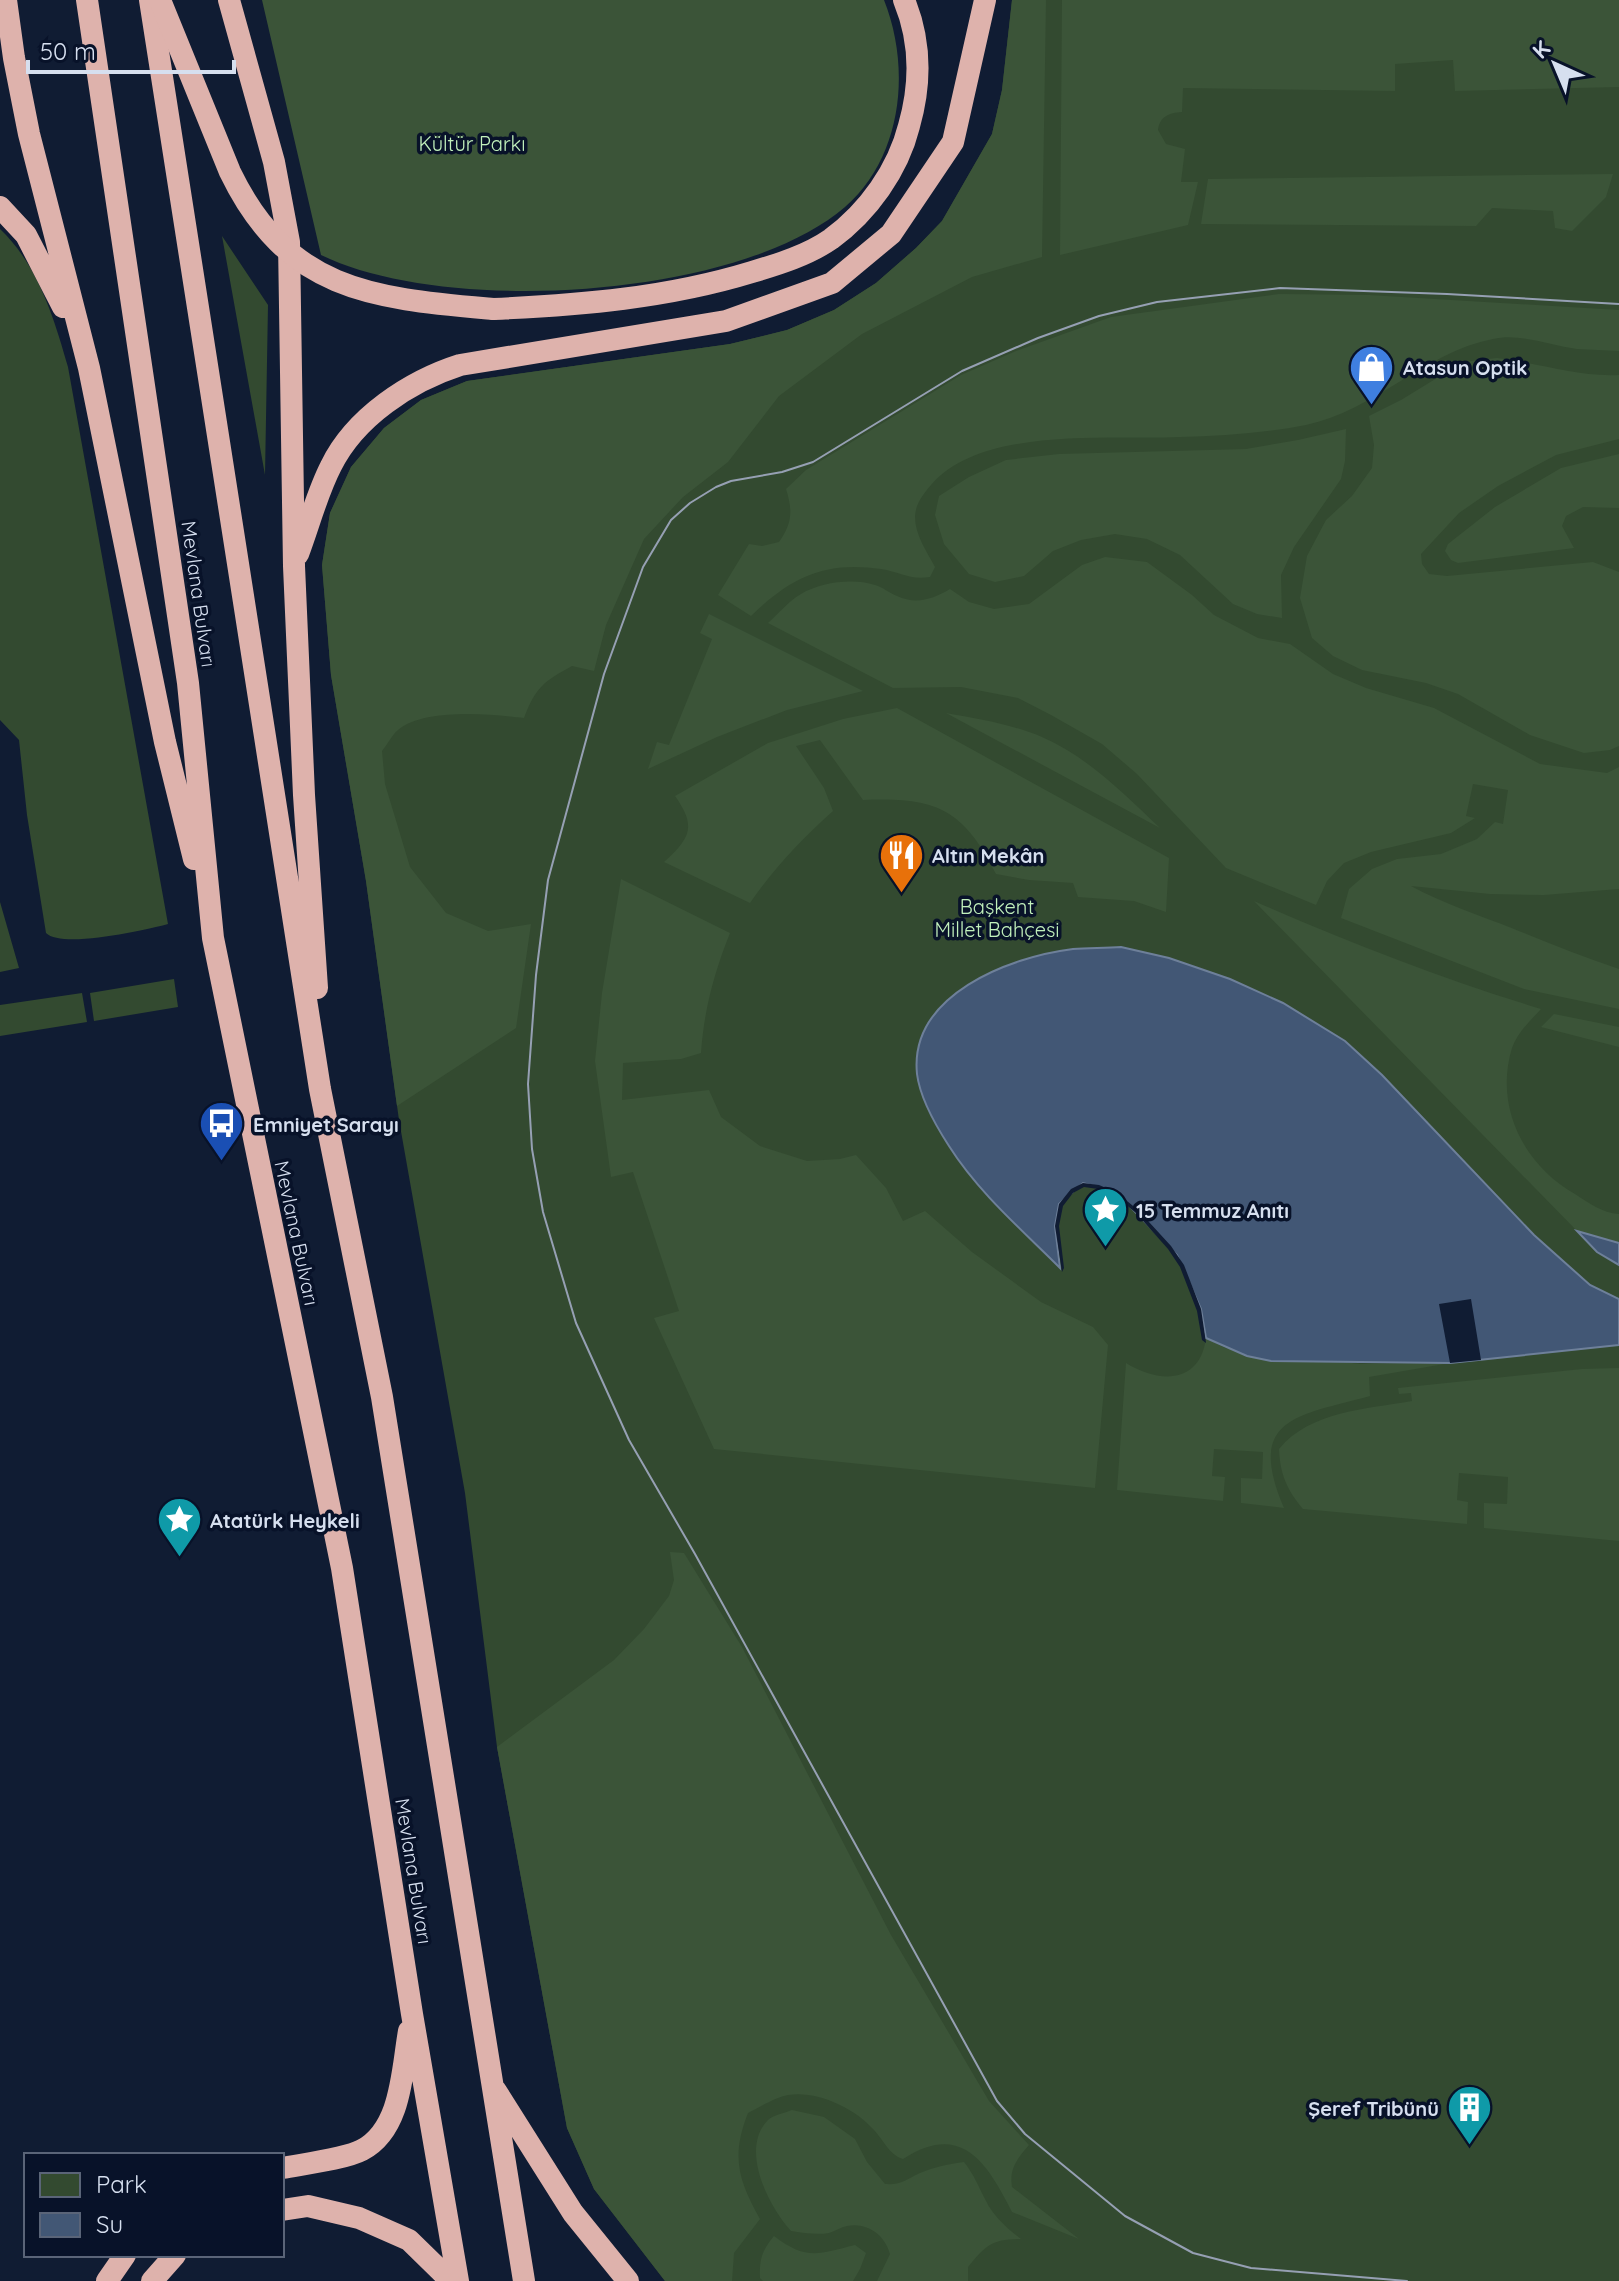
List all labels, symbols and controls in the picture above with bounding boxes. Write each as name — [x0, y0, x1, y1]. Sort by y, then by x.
scale bar — [28, 24, 234, 74]
north arrow — [1515, 24, 1595, 104]
text: K — [1526, 35, 1556, 65]
text: 50 m — [40, 36, 96, 66]
park label: Kültür Parkı — [418, 131, 526, 156]
shop icon: Atasun Optik — [1348, 343, 1396, 406]
place label: Atasun Optik — [1403, 355, 1527, 380]
street label: Mevlana Bulvarı — [176, 519, 222, 669]
restaurant icon: Altın Mekân — [877, 831, 925, 894]
place label: Altın Mekân — [932, 843, 1045, 868]
park label: Başkent Millet Bahçesi — [934, 894, 1060, 942]
bus stop icon: Emniyet Sarayı — [198, 1100, 246, 1163]
place label: Emniyet Sarayı — [253, 1112, 399, 1137]
street label: Mevlana Bulvarı — [269, 1158, 325, 1308]
place icon: 15 Temmuz Anıtı — [1081, 1186, 1129, 1249]
place label: 15 Temmuz Anıtı — [1136, 1198, 1289, 1223]
place icon: Atatürk Heykeli — [155, 1496, 203, 1559]
place label: Atatürk Heykeli — [210, 1508, 360, 1533]
street label: Mevlana Bulvarı — [390, 1796, 438, 1946]
building icon: Şeref Tribünü — [1446, 2084, 1494, 2147]
place label: Şeref Tribünü — [1308, 2096, 1439, 2121]
legend — [24, 2153, 284, 2257]
text: Park — [96, 2169, 147, 2199]
text: Su — [96, 2209, 123, 2239]

